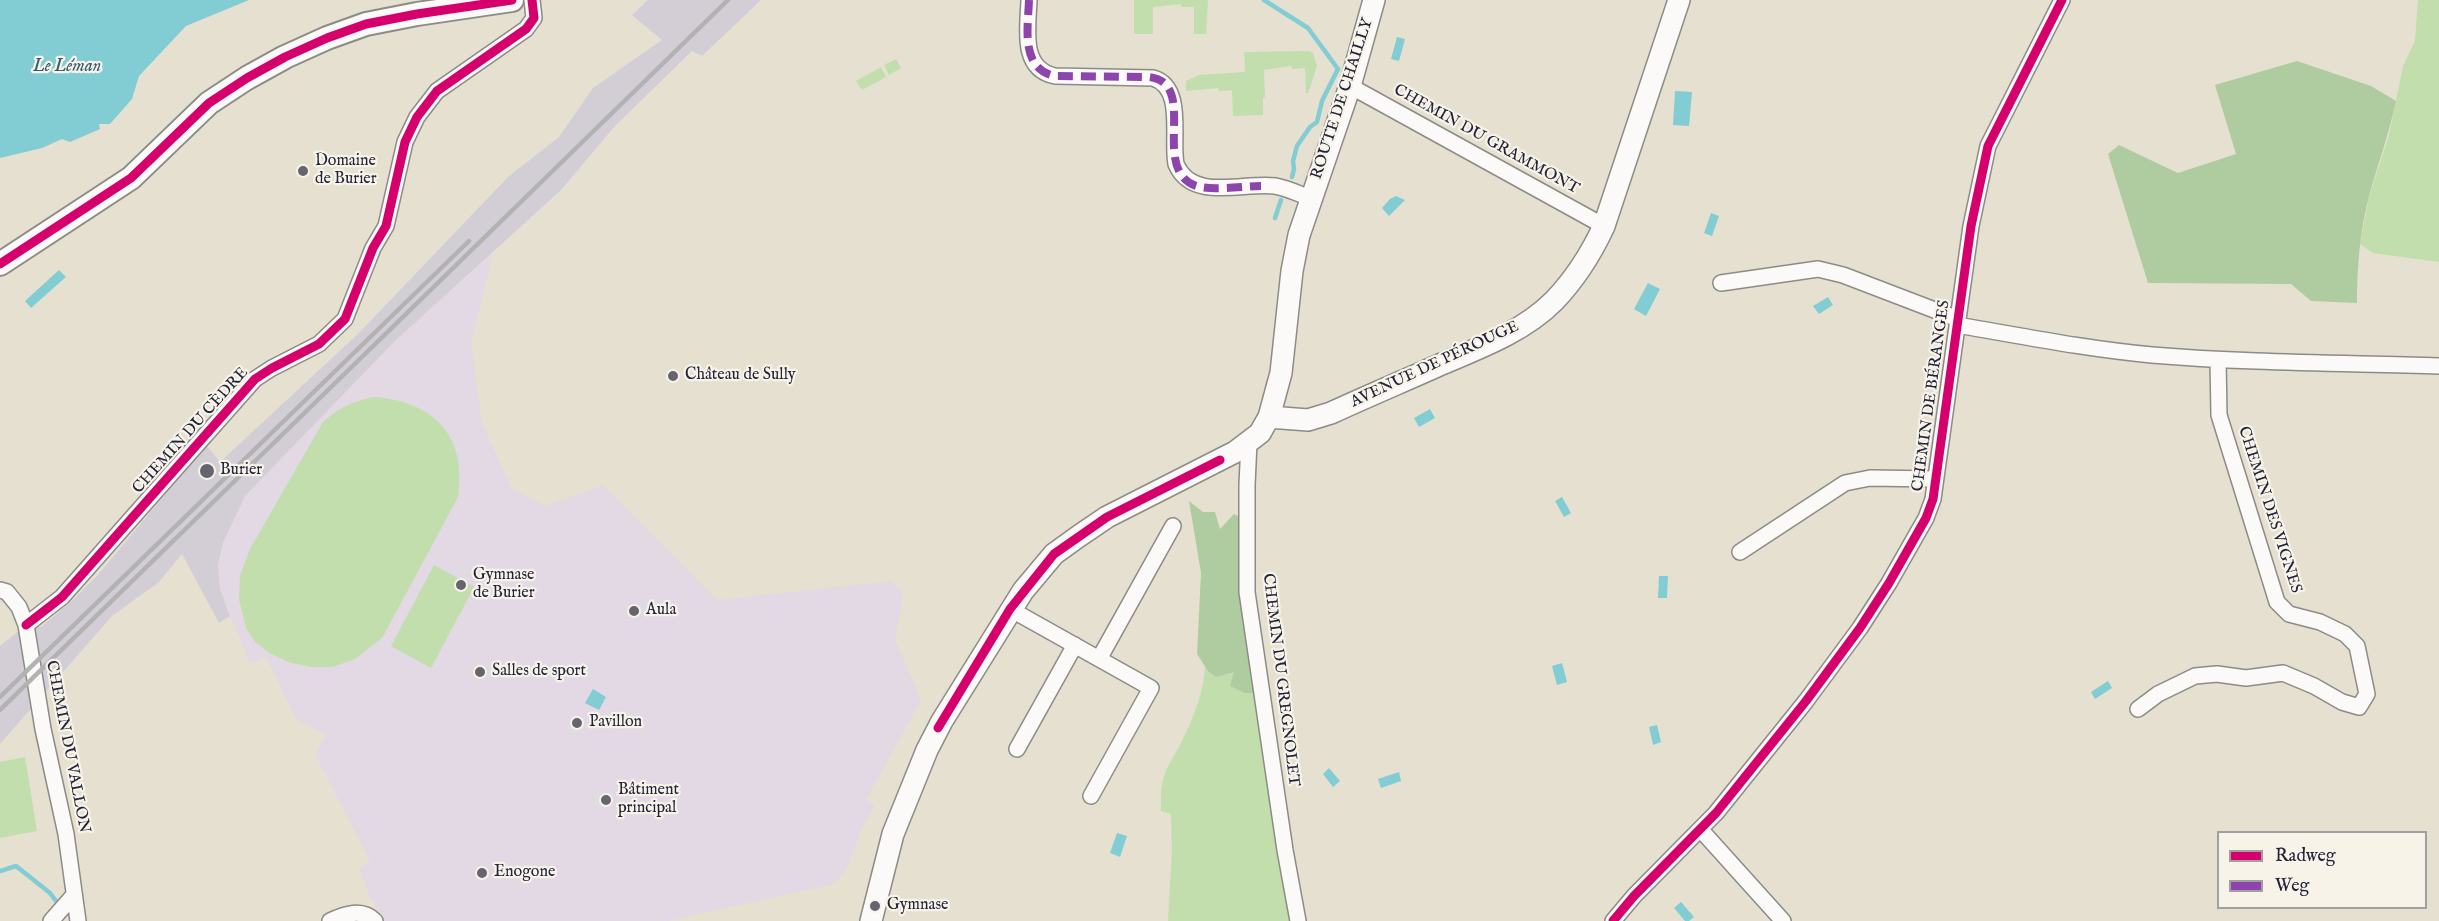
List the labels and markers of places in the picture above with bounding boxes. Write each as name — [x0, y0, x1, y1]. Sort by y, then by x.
place label: Domaine de Burier — [315, 152, 377, 190]
marker: Domaine de Burier — [296, 164, 310, 178]
place label: Château de Sully — [685, 366, 796, 386]
marker: Château de Sully — [666, 369, 680, 383]
place label: Burier — [220, 461, 262, 481]
marker: Burier — [198, 462, 216, 480]
place label: Gymnase de Burier — [473, 566, 535, 604]
marker: Gymnase de Burier — [454, 578, 468, 592]
place label: Aula — [646, 601, 676, 621]
marker: Aula — [627, 604, 641, 618]
place label: Salles de sport — [492, 662, 586, 682]
marker: Salles de sport — [473, 665, 487, 679]
place label: Pavillon — [589, 713, 642, 733]
marker: Pavillon — [570, 716, 584, 730]
place label: Bâtiment principal — [618, 781, 679, 819]
marker: Bâtiment principal — [599, 793, 613, 807]
place label: Enogone — [494, 863, 555, 883]
marker: Enogone — [475, 866, 489, 880]
place label: Gymnase — [887, 896, 948, 916]
marker: Gymnase — [868, 899, 882, 913]

